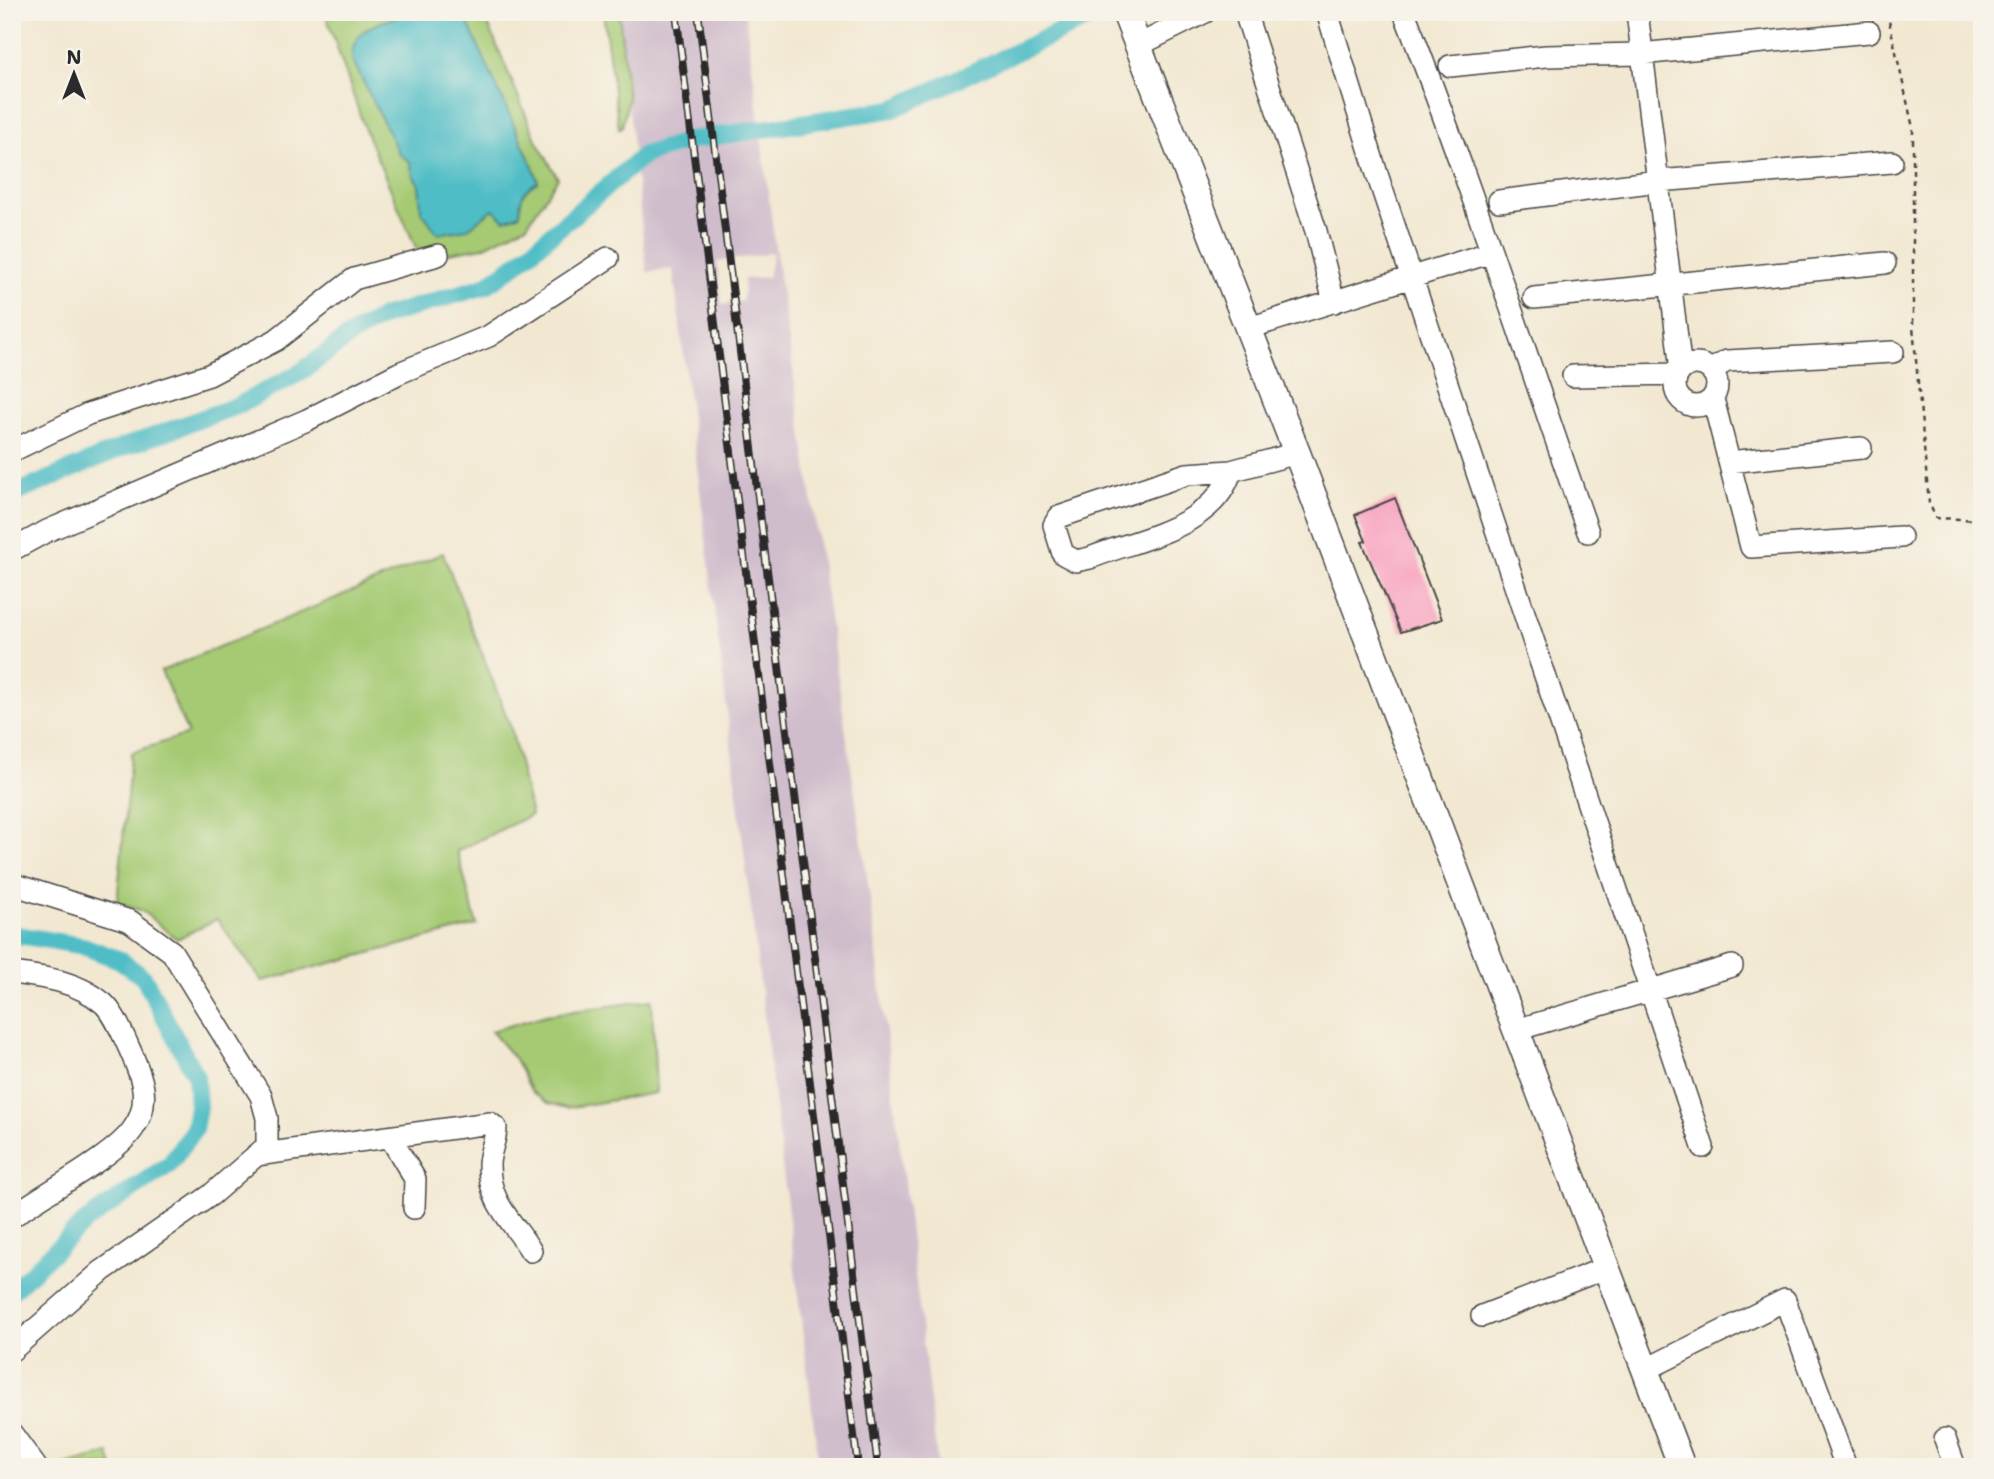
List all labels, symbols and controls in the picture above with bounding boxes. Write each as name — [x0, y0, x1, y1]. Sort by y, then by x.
north arrow — [38, 38, 108, 108]
text: N — [66, 45, 82, 70]

